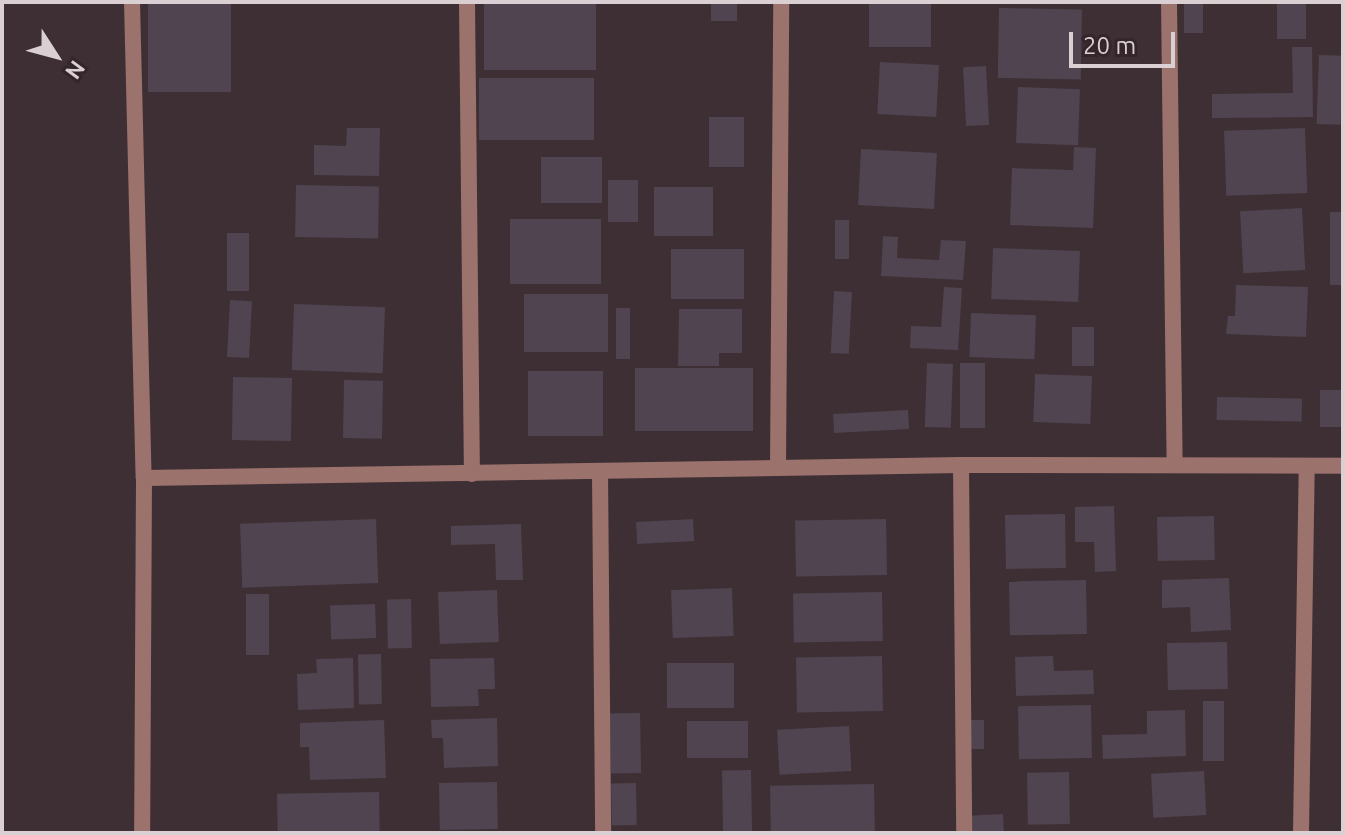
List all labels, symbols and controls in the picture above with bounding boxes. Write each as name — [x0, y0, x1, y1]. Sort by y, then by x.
north arrow — [16, 16, 96, 96]
scale bar — [1073, 16, 1179, 66]
text: 20 m — [1083, 32, 1136, 59]
text: N — [61, 56, 91, 84]

